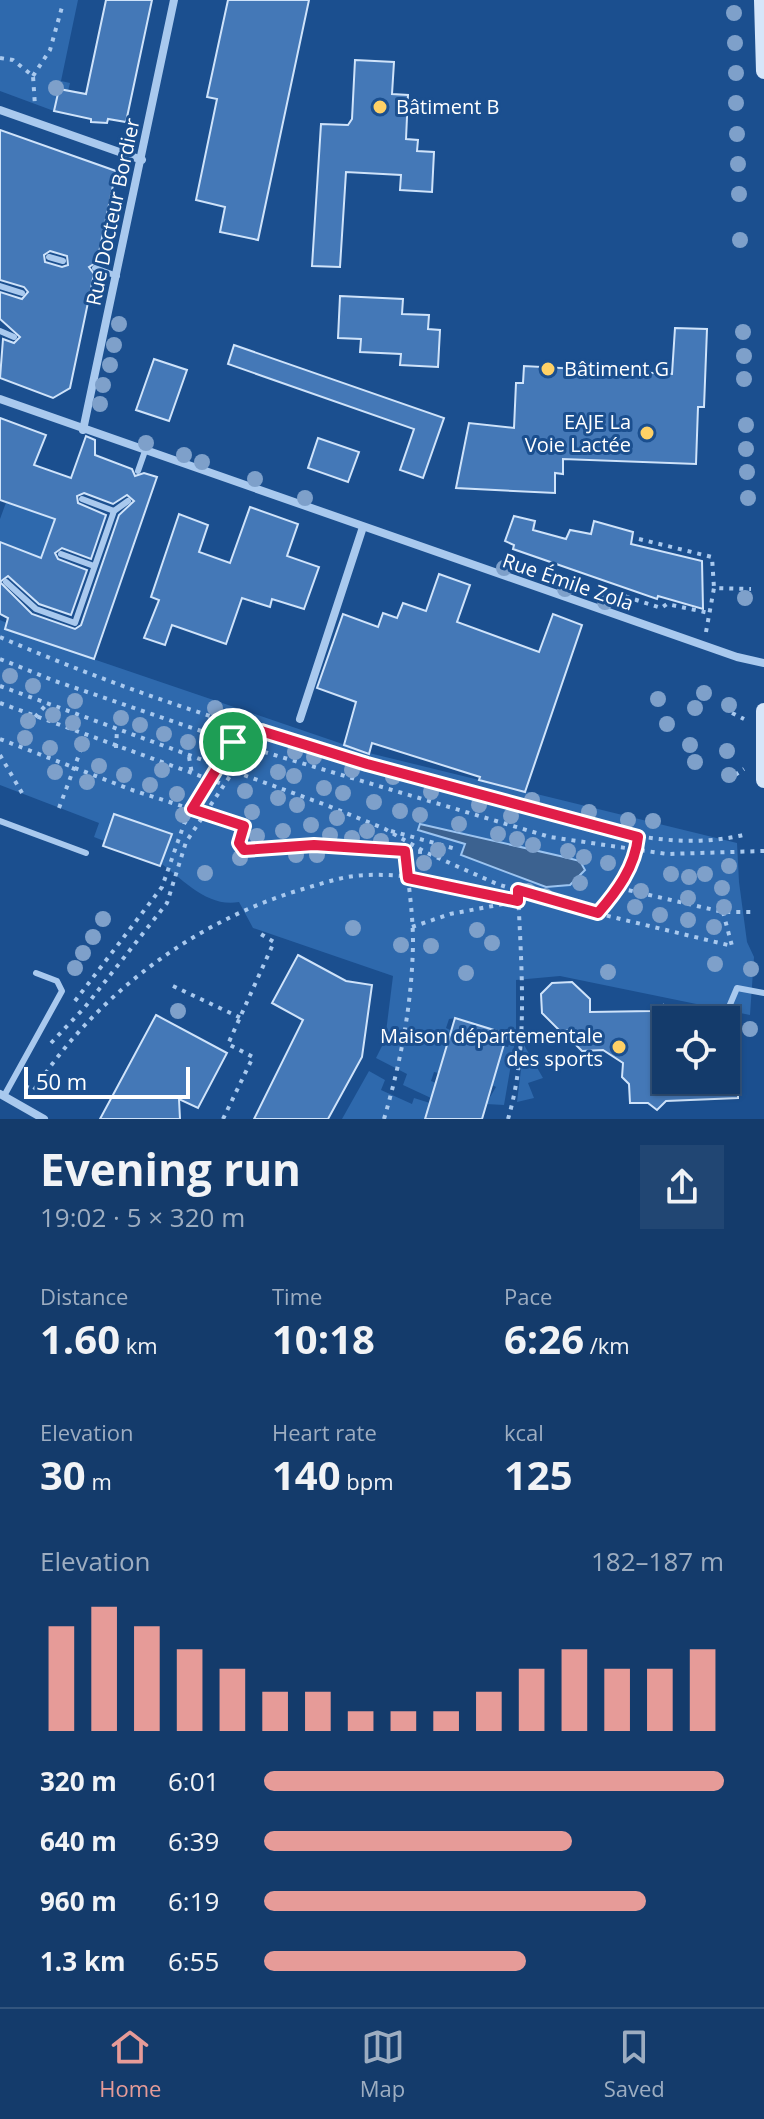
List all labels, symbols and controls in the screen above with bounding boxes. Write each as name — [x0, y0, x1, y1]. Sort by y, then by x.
place label: Bâtiment B — [396, 93, 499, 120]
marker: Bâtiment B — [371, 98, 389, 116]
street label: Rue Docteur Bordier — [79, 116, 146, 308]
place label: Bâtiment G — [564, 355, 669, 382]
marker: Bâtiment G — [539, 360, 557, 378]
place label: EAJE La Voie Lactée — [525, 408, 631, 458]
marker: EAJE La Voie Lactée — [638, 424, 656, 442]
street label: Rue Émile Zola — [499, 546, 637, 617]
pin — [199, 708, 267, 776]
icon: arrive — [211, 720, 255, 764]
map controls — [652, 1006, 740, 1094]
button: locate — [652, 1006, 740, 1094]
place label: Maison départementale des sports — [380, 1022, 603, 1072]
marker: Maison départementale des sports — [610, 1038, 628, 1056]
scale bar — [24, 1063, 190, 1099]
text: 50 m — [36, 1066, 87, 1096]
text: Evening run — [40, 1139, 301, 1199]
button: share — [640, 1145, 724, 1229]
text: 19:02 · 5 × 320 m — [40, 1199, 245, 1235]
text: Distance — [40, 1281, 128, 1311]
text: Time — [272, 1281, 322, 1311]
text: Pace — [504, 1281, 552, 1311]
text: 1.60 — [40, 1311, 120, 1366]
text: 10:18 — [272, 1311, 375, 1366]
text: 6:26 — [504, 1311, 584, 1366]
text: km — [120, 1330, 158, 1360]
text: /km — [584, 1330, 630, 1360]
text: Elevation — [40, 1417, 133, 1447]
text: Heart rate — [272, 1417, 377, 1447]
text: kcal — [504, 1417, 544, 1447]
text: 30 — [40, 1447, 86, 1502]
text: 140 — [272, 1447, 341, 1502]
text: 125 — [504, 1447, 573, 1502]
text: m — [86, 1466, 112, 1496]
text: bpm — [341, 1466, 394, 1496]
text: Elevation — [40, 1543, 150, 1579]
text: 182–187 m — [591, 1543, 724, 1579]
text: 320 m — [40, 1763, 117, 1799]
text: 6:01 — [168, 1763, 219, 1799]
text: 640 m — [40, 1823, 117, 1859]
text: 6:39 — [168, 1823, 219, 1859]
text: 960 m — [40, 1883, 117, 1919]
text: 6:19 — [168, 1883, 219, 1919]
text: 1.3 km — [40, 1943, 126, 1979]
text: 6:55 — [168, 1943, 219, 1979]
tab: Home — [99, 2025, 161, 2103]
tab: Map — [360, 2025, 405, 2103]
tab: Saved — [604, 2025, 665, 2103]

